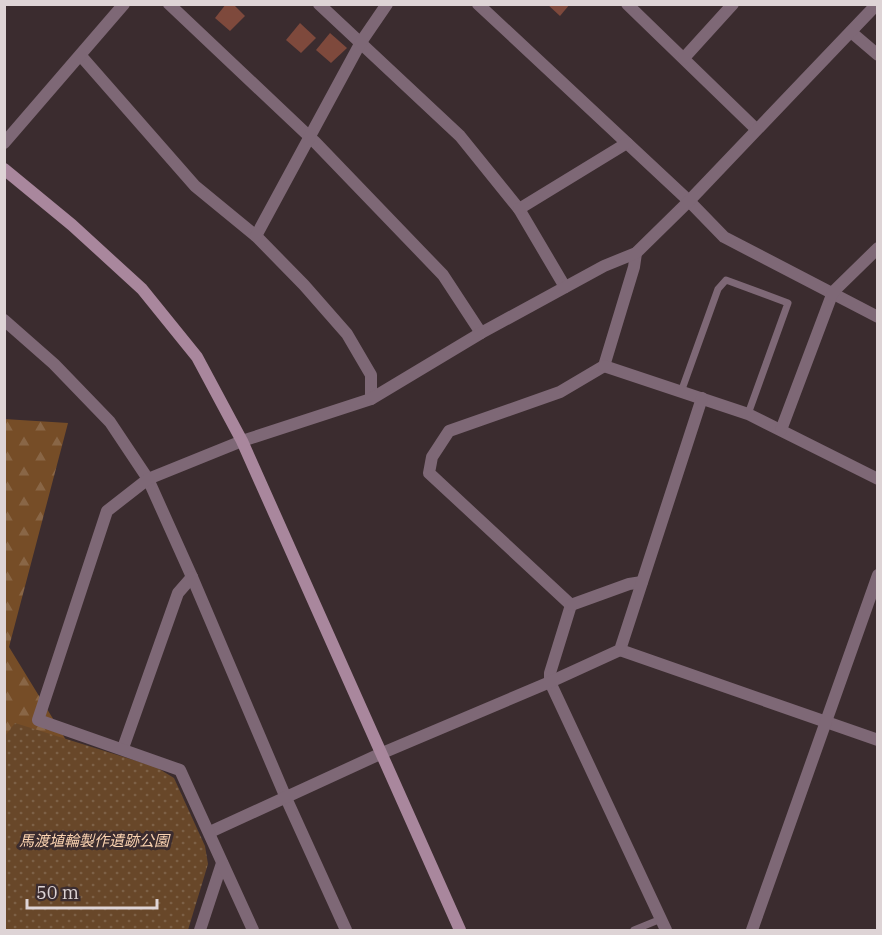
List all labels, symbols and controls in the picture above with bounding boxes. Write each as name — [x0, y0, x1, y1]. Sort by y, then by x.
park label: 馬渡埴輪製作遺跡公園 — [19, 831, 171, 850]
scale bar — [27, 872, 158, 910]
text: 50 m — [36, 881, 79, 904]

